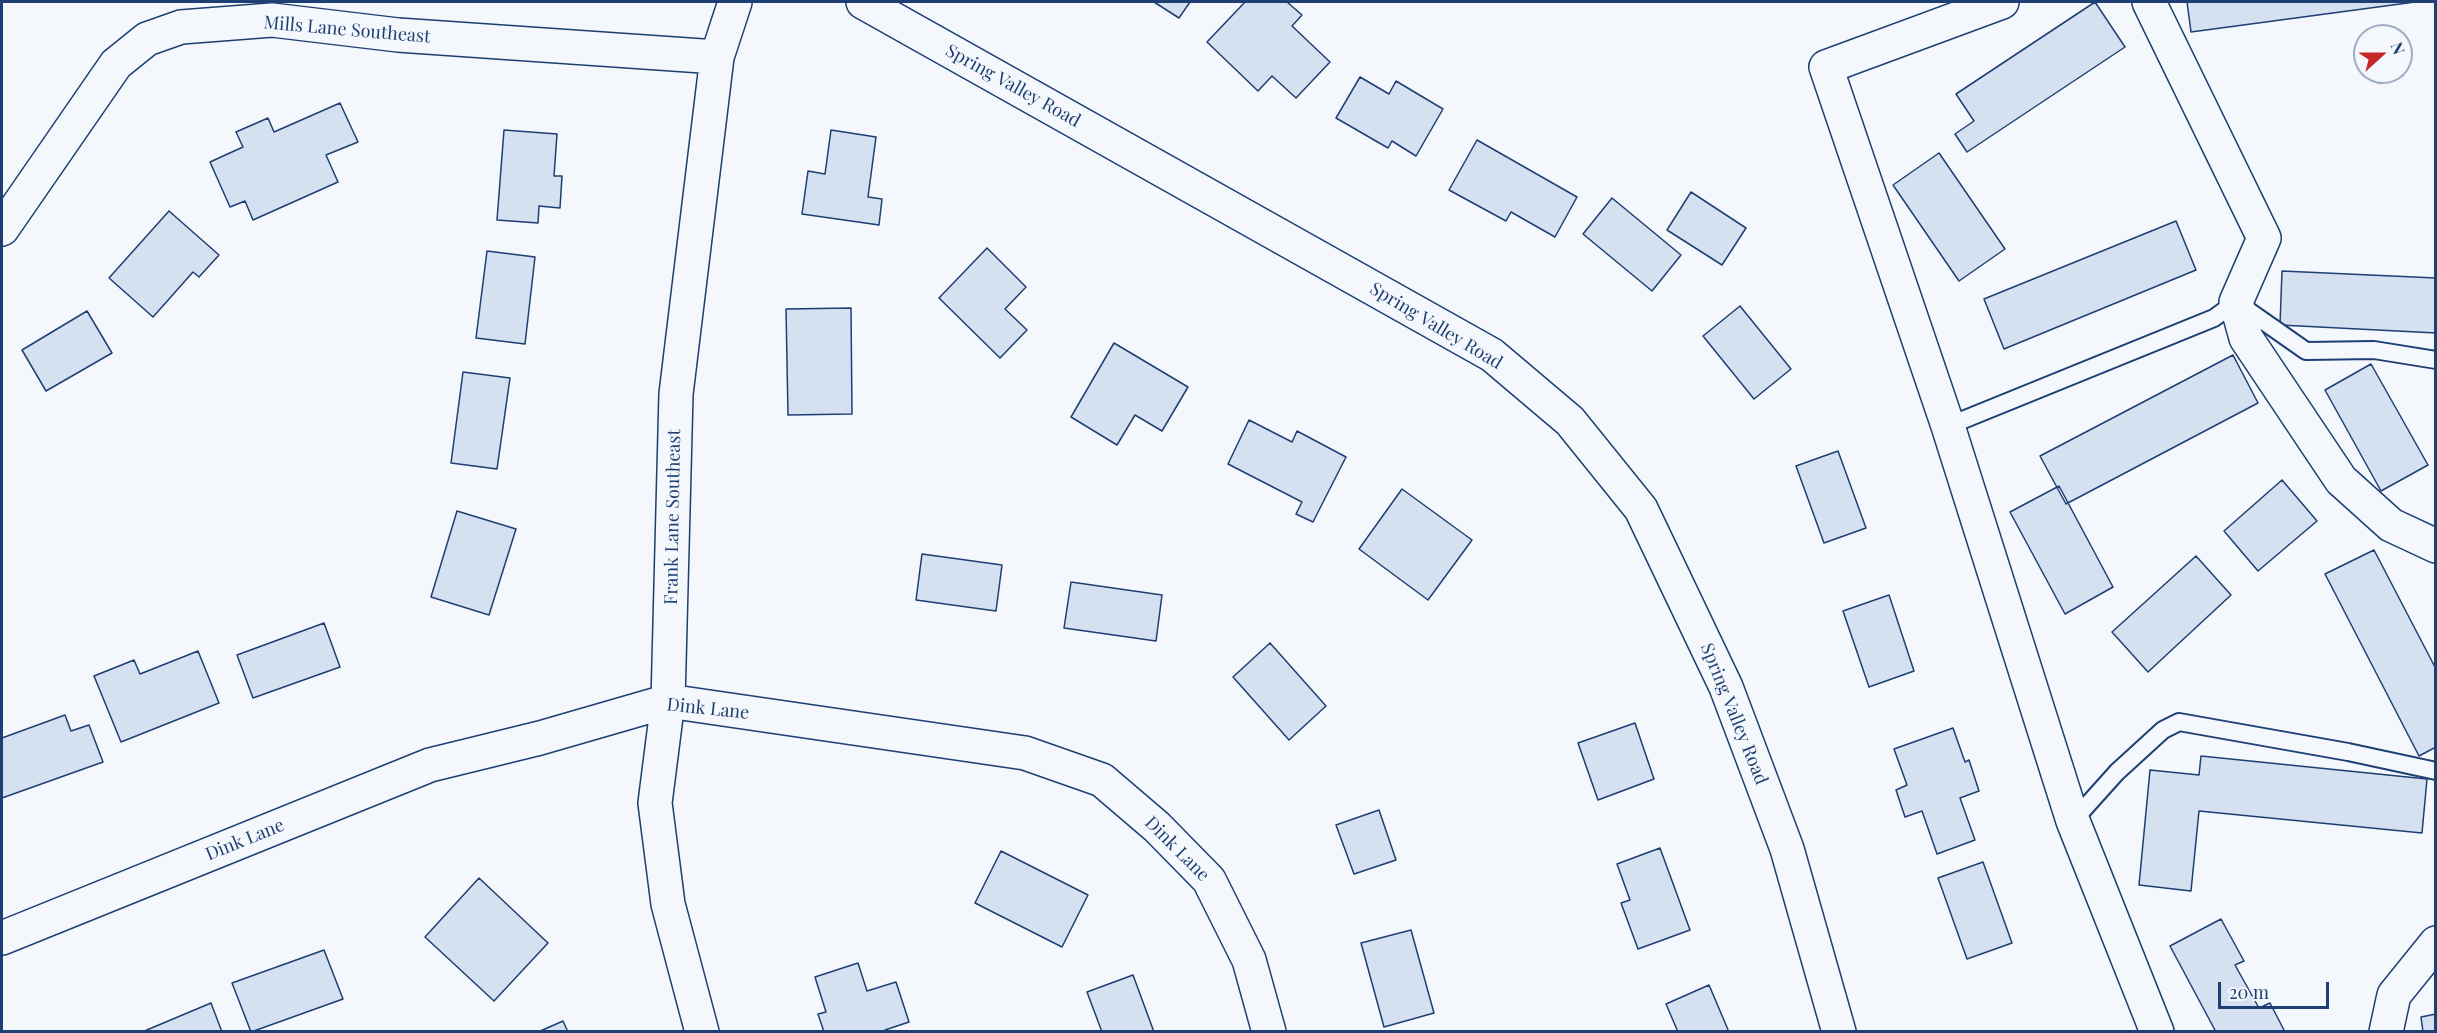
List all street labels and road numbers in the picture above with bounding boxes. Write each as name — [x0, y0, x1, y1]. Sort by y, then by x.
street label: Mills Lane Southeast — [263, 12, 431, 48]
street label: Spring Valley Road — [942, 40, 1084, 132]
street label: Spring Valley Road — [1366, 278, 1506, 374]
street label: Frank Lane Southeast — [661, 429, 685, 605]
street label: Spring Valley Road — [1696, 640, 1772, 788]
street label: Dink Lane — [666, 694, 750, 724]
street label: Dink Lane — [1140, 812, 1214, 886]
street label: Dink Lane — [203, 814, 287, 866]

